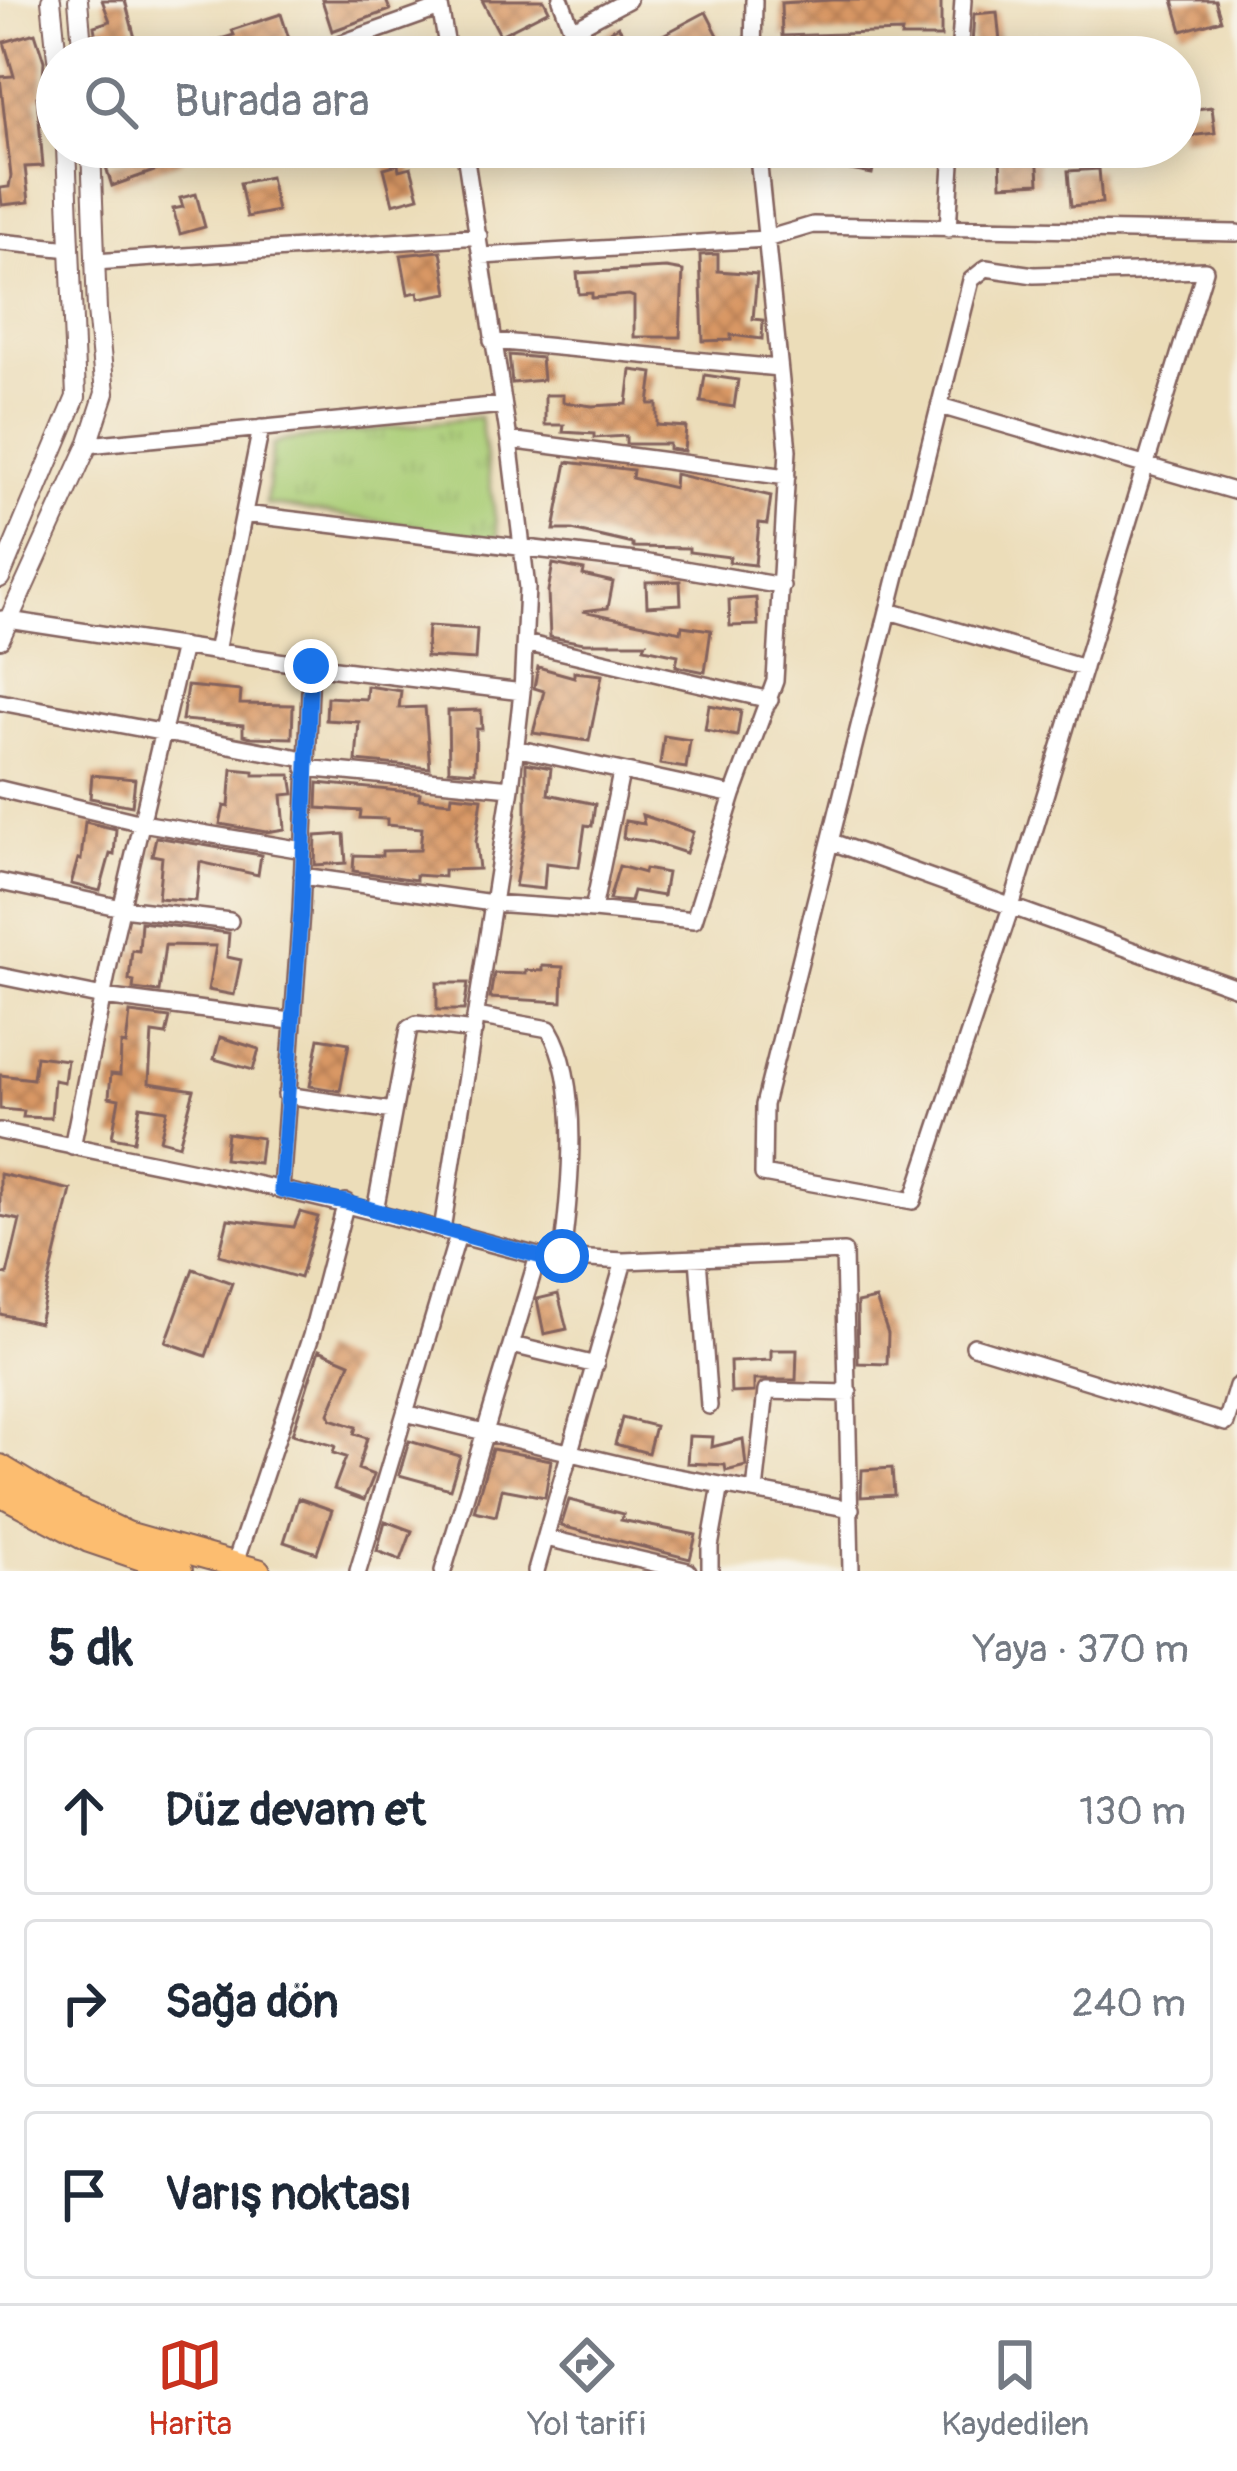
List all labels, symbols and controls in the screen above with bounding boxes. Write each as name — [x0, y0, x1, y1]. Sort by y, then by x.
search box — [36, 36, 1201, 168]
icon: search — [78, 69, 144, 135]
text: Burada ara — [174, 74, 370, 130]
route end — [284, 639, 338, 693]
route start — [535, 1229, 589, 1283]
text: 5 dk — [48, 1617, 133, 1681]
text: Yaya · 370 m — [973, 1625, 1189, 1674]
icon: ahead — [51, 1778, 117, 1844]
text: Düz devam et — [165, 1783, 426, 1839]
text: 130 m — [1079, 1787, 1186, 1836]
icon: right — [51, 1970, 117, 2036]
text: Sağa dön — [165, 1975, 339, 2031]
text: 240 m — [1072, 1979, 1186, 2028]
icon: arrive — [51, 2162, 117, 2228]
text: Varış noktası — [165, 2167, 412, 2223]
tab: Harita — [148, 2332, 232, 2445]
tab: Yol tarifi — [528, 2332, 646, 2445]
tab: Kaydedilen — [941, 2332, 1089, 2445]

